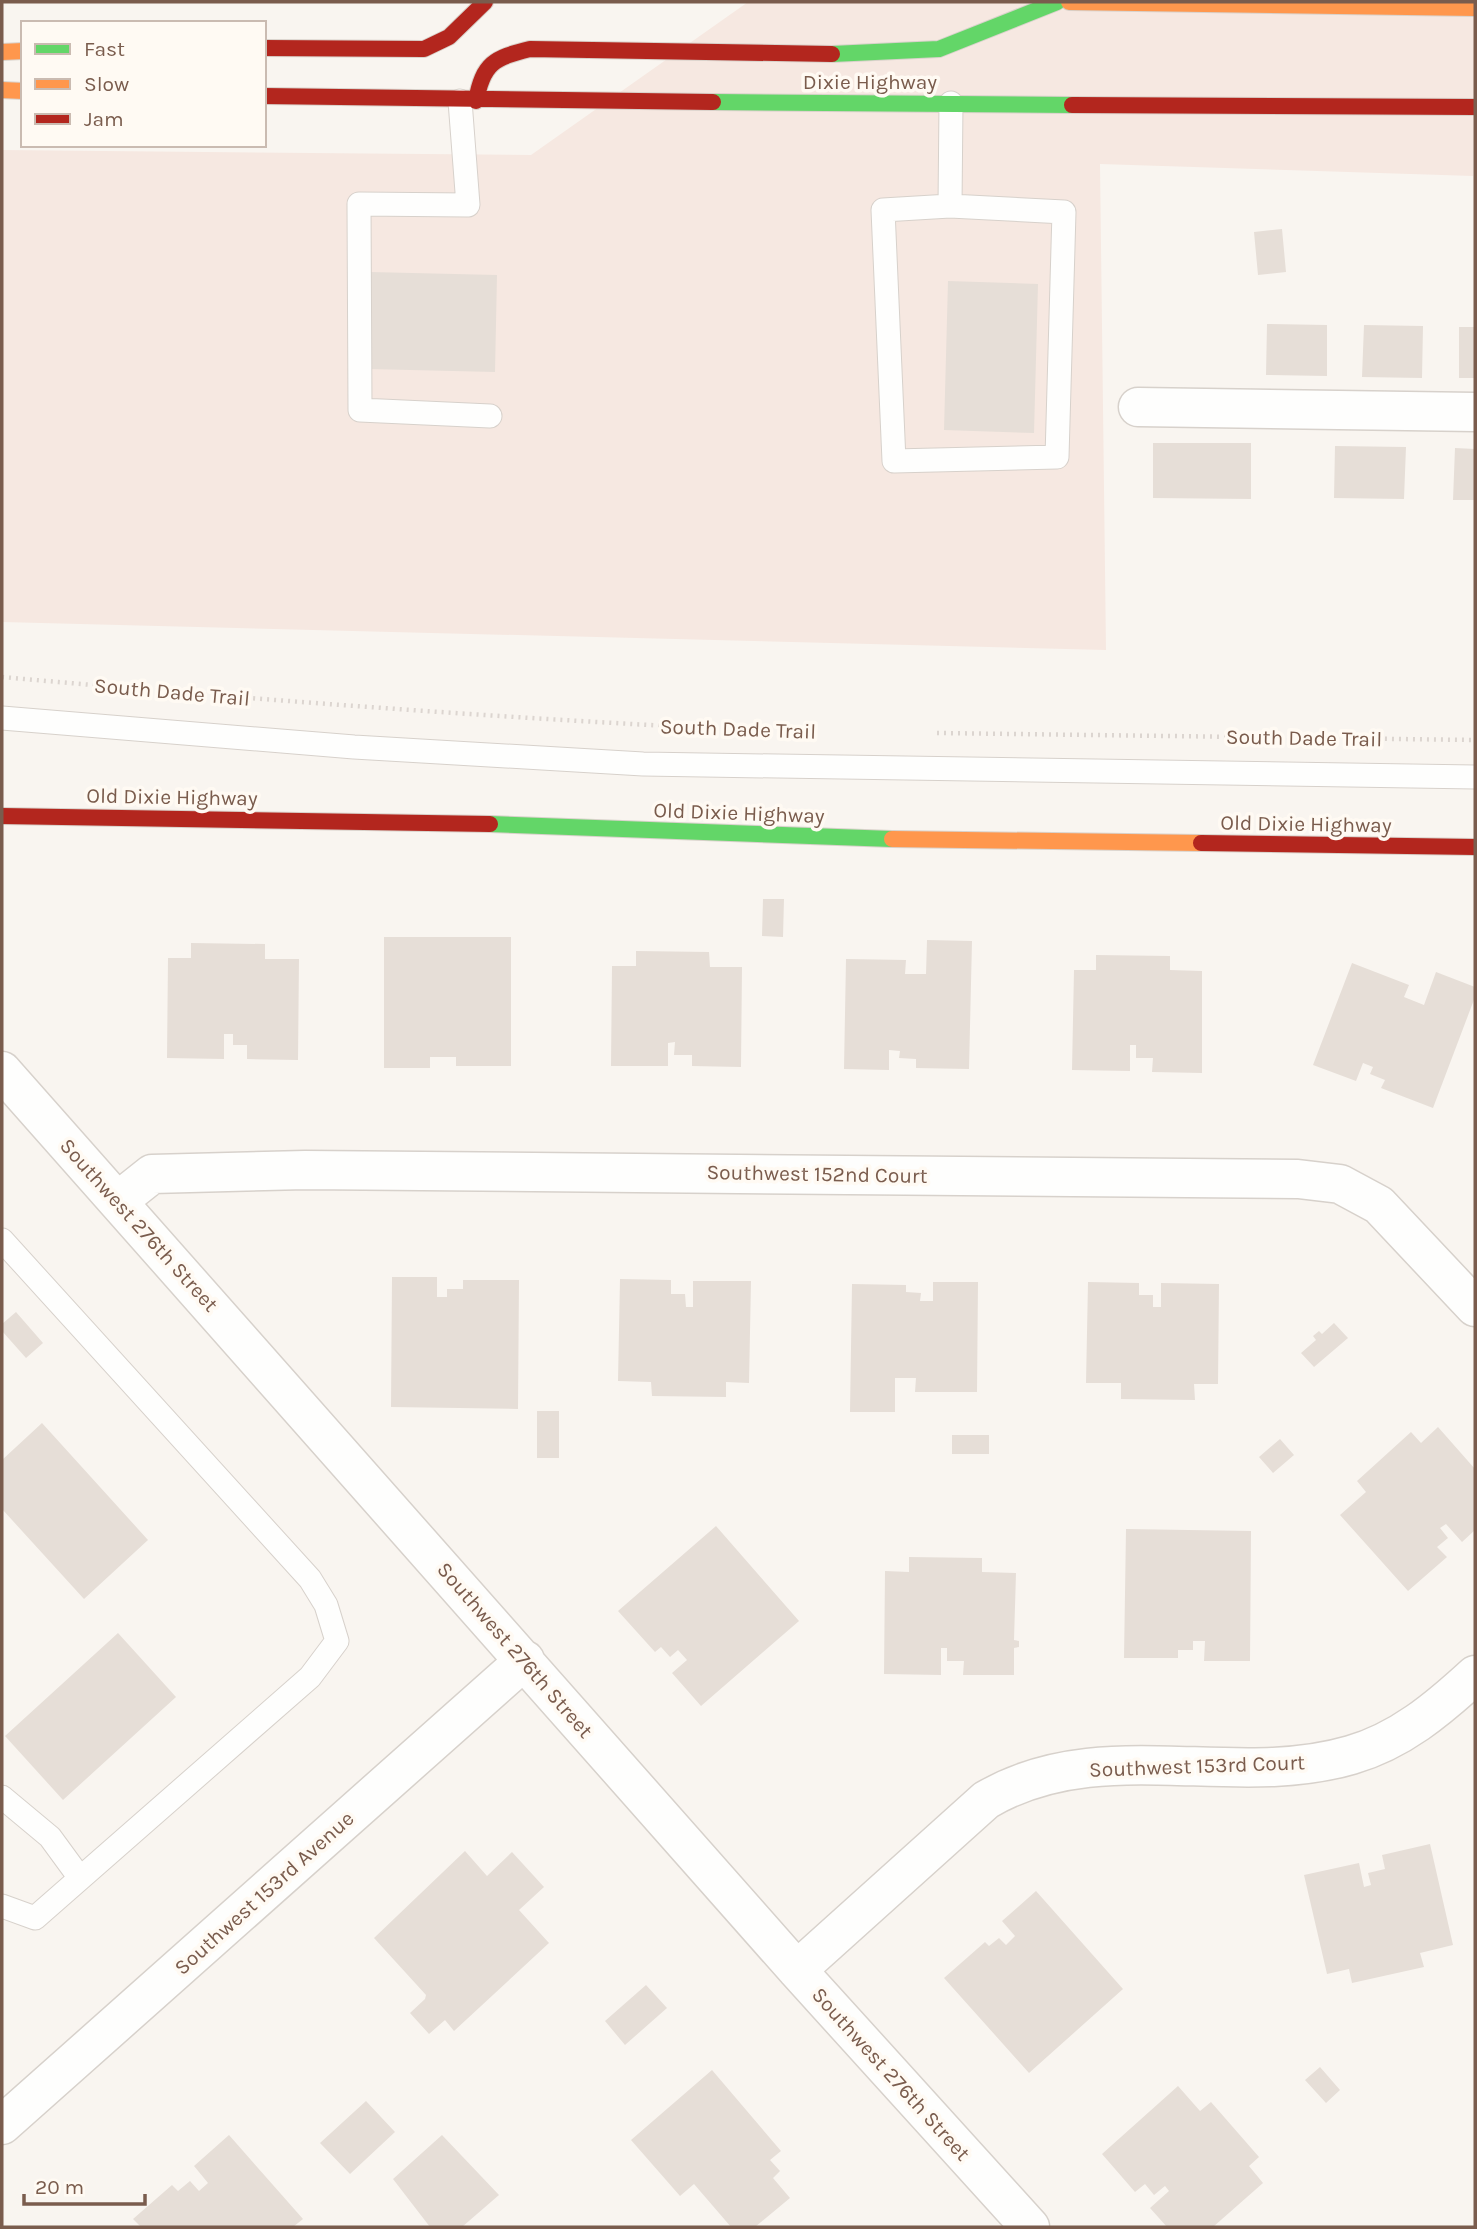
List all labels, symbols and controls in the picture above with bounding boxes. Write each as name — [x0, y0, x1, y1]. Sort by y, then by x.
legend — [21, 21, 266, 147]
text: Fast — [84, 37, 125, 61]
street label: Dixie Highway — [803, 70, 937, 94]
text: Slow — [84, 72, 129, 96]
text: Jam — [84, 107, 124, 131]
street label: South Dade Trail — [93, 673, 251, 711]
street label: South Dade Trail — [659, 714, 817, 744]
street label: South Dade Trail — [1226, 725, 1382, 751]
street label: Old Dixie Highway — [86, 784, 258, 810]
street label: Old Dixie Highway — [653, 798, 825, 828]
street label: Old Dixie Highway — [1220, 811, 1392, 837]
street label: Southwest 276th Street — [55, 1134, 223, 1317]
street label: Southwest 152nd Court — [706, 1160, 928, 1188]
street label: Southwest 276th Street — [432, 1557, 598, 1743]
street label: Southwest 153rd Court — [1089, 1750, 1306, 1782]
street label: Southwest 153rd Avenue — [170, 1806, 358, 1980]
street label: Southwest 276th Street — [807, 1983, 975, 2166]
scale bar — [24, 2162, 145, 2206]
text: 20 m — [35, 2175, 84, 2199]

